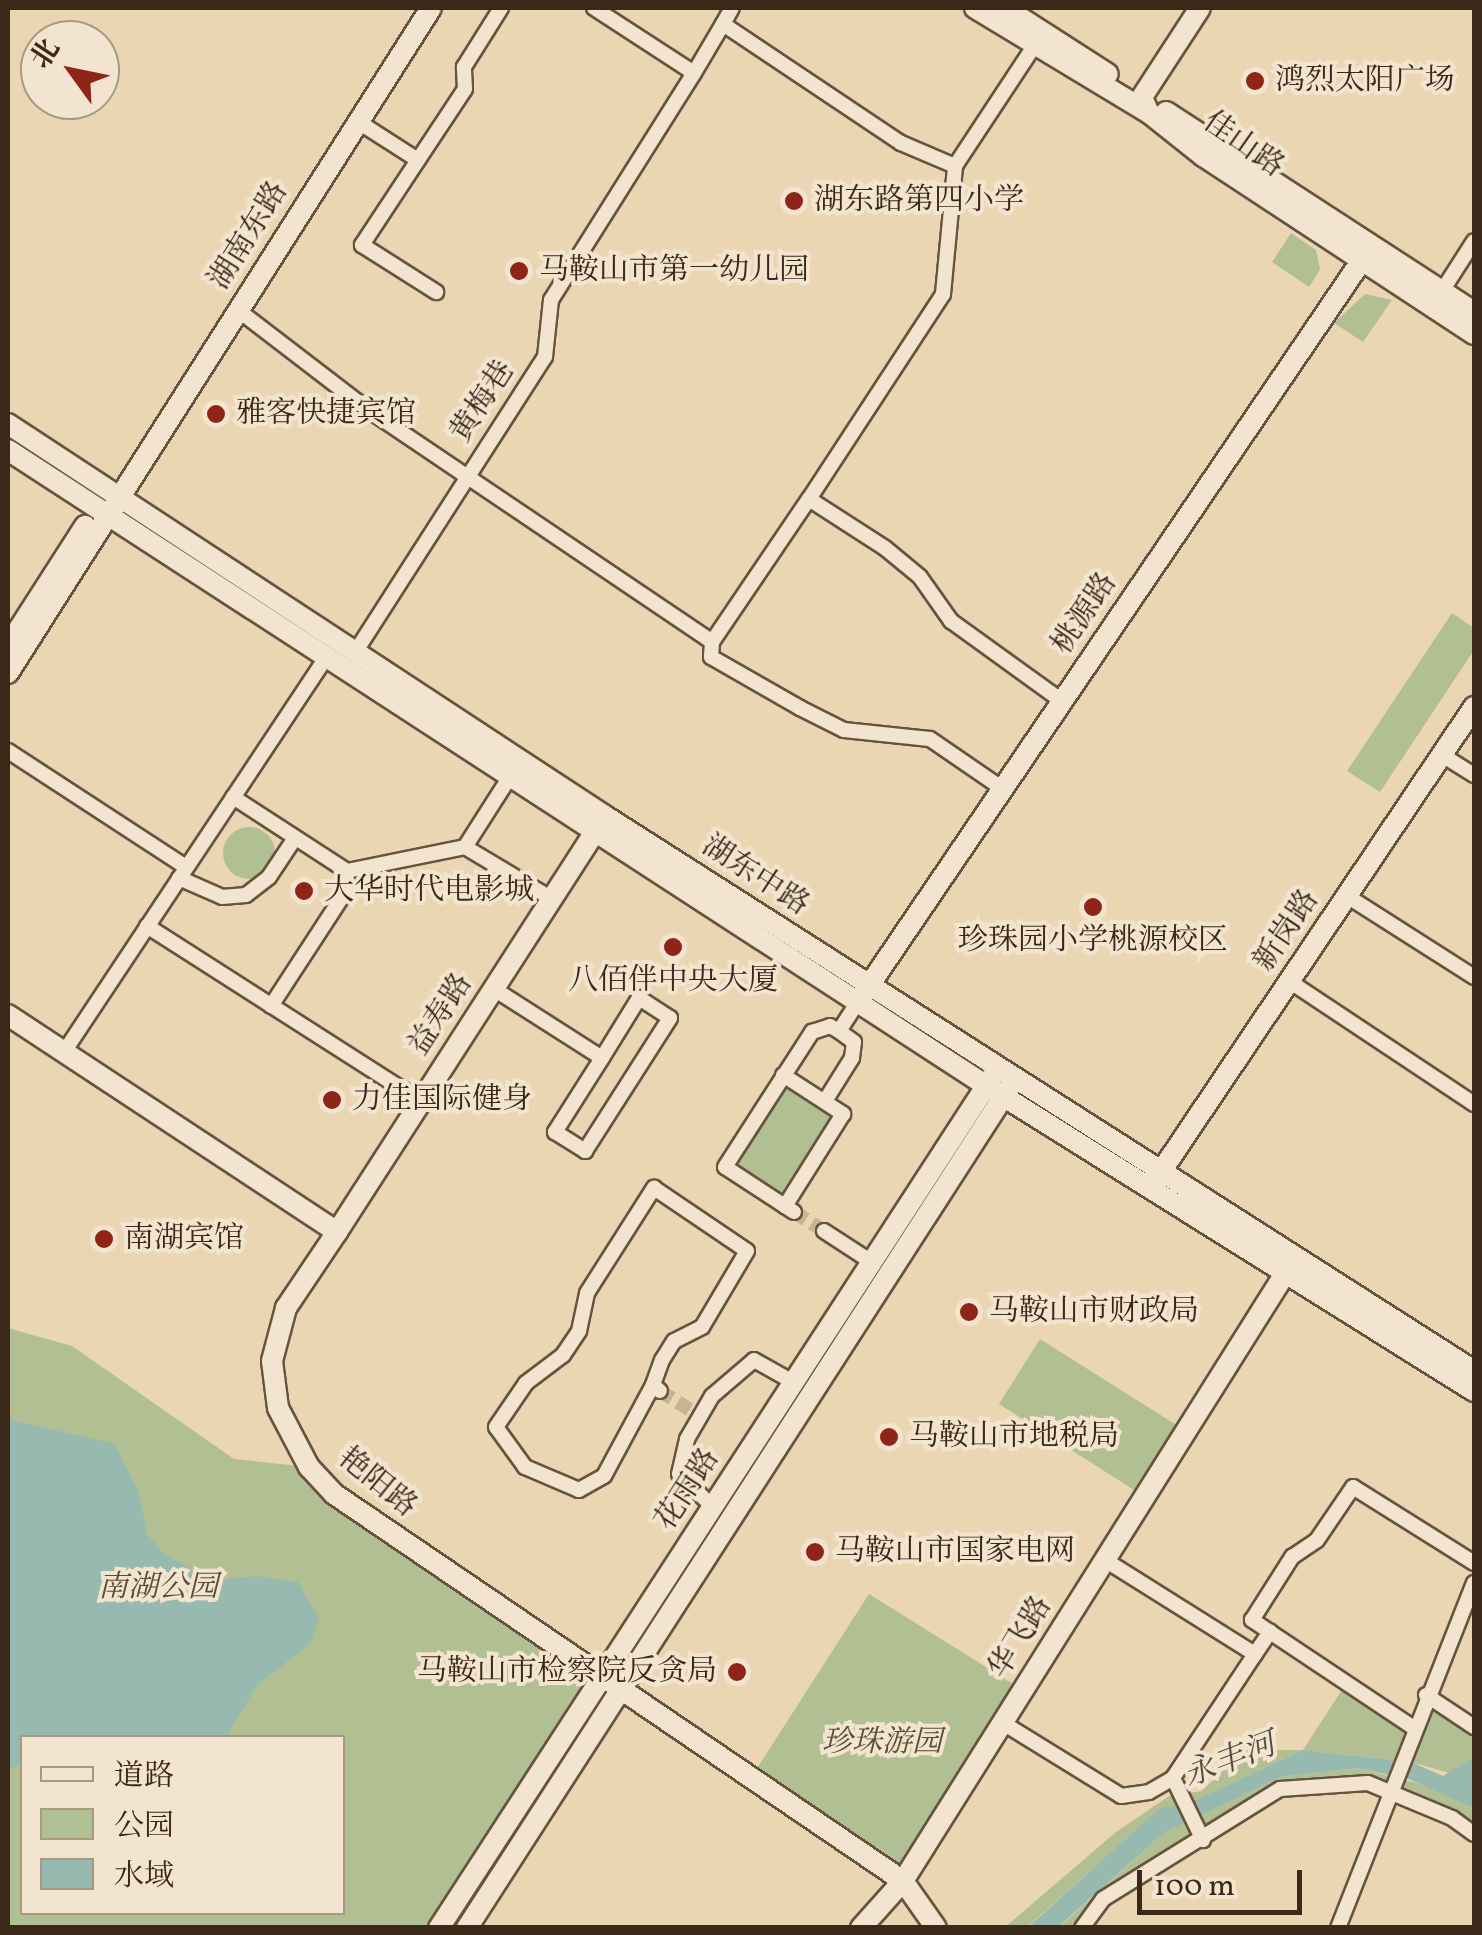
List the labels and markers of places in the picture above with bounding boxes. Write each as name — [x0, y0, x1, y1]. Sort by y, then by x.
place label: 鸿烈太阳广场 — [1275, 63, 1455, 99]
marker: 鸿烈太阳广场 — [1244, 70, 1266, 92]
place label: 湖东路第四小学 — [814, 183, 1024, 219]
marker: 湖东路第四小学 — [783, 190, 805, 212]
place label: 马鞍山市第一幼儿园 — [539, 253, 809, 289]
marker: 马鞍山市第一幼儿园 — [508, 260, 530, 282]
place label: 雅客快捷宾馆 — [236, 396, 416, 432]
marker: 雅客快捷宾馆 — [205, 403, 227, 425]
place label: 大华时代电影城 — [324, 873, 534, 909]
marker: 大华时代电影城 — [293, 880, 315, 902]
marker: 珍珠园小学桃源校区 — [1082, 896, 1104, 918]
place label: 珍珠园小学桃源校区 — [958, 923, 1228, 959]
marker: 八佰伴中央大厦 — [662, 936, 684, 958]
place label: 八佰伴中央大厦 — [568, 963, 778, 999]
place label: 力佳国际健身 — [352, 1082, 532, 1118]
marker: 力佳国际健身 — [321, 1089, 343, 1111]
place label: 南湖宾馆 — [124, 1221, 244, 1257]
marker: 南湖宾馆 — [93, 1228, 115, 1250]
place label: 马鞍山市财政局 — [989, 1294, 1199, 1330]
marker: 马鞍山市财政局 — [958, 1301, 980, 1323]
place label: 马鞍山市地税局 — [909, 1419, 1119, 1455]
marker: 马鞍山市地税局 — [878, 1426, 900, 1448]
place label: 马鞍山市国家电网 — [835, 1534, 1075, 1570]
marker: 马鞍山市国家电网 — [804, 1541, 826, 1563]
place label: 马鞍山市检察院反贪局 — [417, 1654, 717, 1690]
marker: 马鞍山市检察院反贪局 — [726, 1661, 748, 1683]

